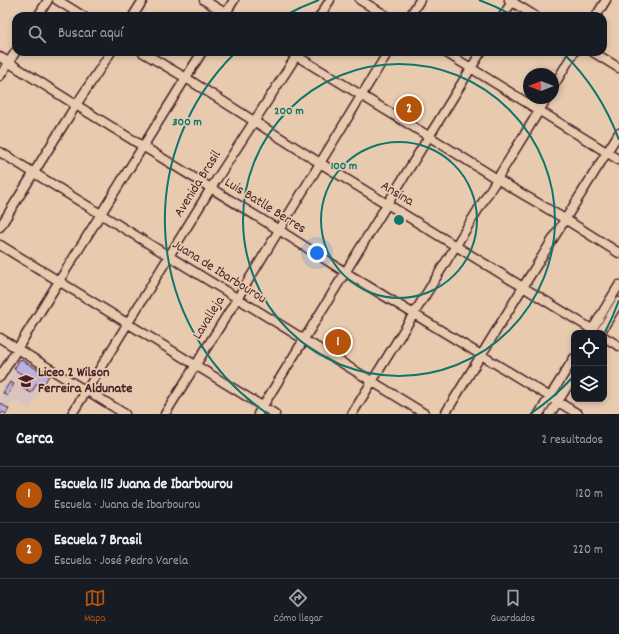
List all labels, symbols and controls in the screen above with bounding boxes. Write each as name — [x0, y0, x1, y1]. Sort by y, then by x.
search box — [12, 12, 607, 56]
icon: search — [26, 23, 48, 45]
text: Buscar aquí — [58, 23, 123, 45]
north arrow — [523, 68, 559, 104]
pin: 2 — [396, 94, 422, 124]
text: 200 m — [274, 103, 304, 120]
text: 300 m — [172, 114, 202, 131]
street label: Avenida Brasil — [170, 146, 227, 221]
text: 100 m — [331, 158, 357, 175]
street label: Luis Batlle Berres — [220, 173, 310, 239]
street label: Ansina — [377, 176, 418, 212]
centre of rings — [392, 213, 406, 227]
street label: Juana de Ibarbourou — [168, 235, 270, 309]
your location — [307, 243, 327, 263]
street label: Lavalleja — [188, 292, 230, 344]
pin: 1 — [325, 327, 351, 357]
map controls — [571, 330, 607, 402]
button: locate — [571, 330, 607, 366]
place label: Liceo 2 Wilson Ferreira Aldunate — [38, 363, 132, 399]
button: layers — [571, 366, 607, 402]
school or university icon: Liceo 2 Wilson Ferreira Aldunate — [17, 372, 35, 390]
text: Cerca — [16, 428, 53, 452]
text: 2 resultados — [541, 431, 603, 450]
text: Escuela 115 Juana de Ibarbourou — [54, 474, 233, 496]
text: 1 — [28, 485, 30, 504]
text: 120 m — [575, 485, 603, 504]
text: Escuela · Juana de Ibarbourou — [54, 496, 200, 515]
text: Escuela 7 Brasil — [54, 530, 142, 552]
text: 2 — [26, 541, 32, 560]
text: 220 m — [573, 541, 603, 560]
text: Escuela · José Pedro Varela — [54, 552, 188, 571]
tab: Mapa — [84, 587, 106, 627]
tab: Cómo llegar — [274, 587, 323, 627]
tab: Guardados — [491, 587, 535, 627]

